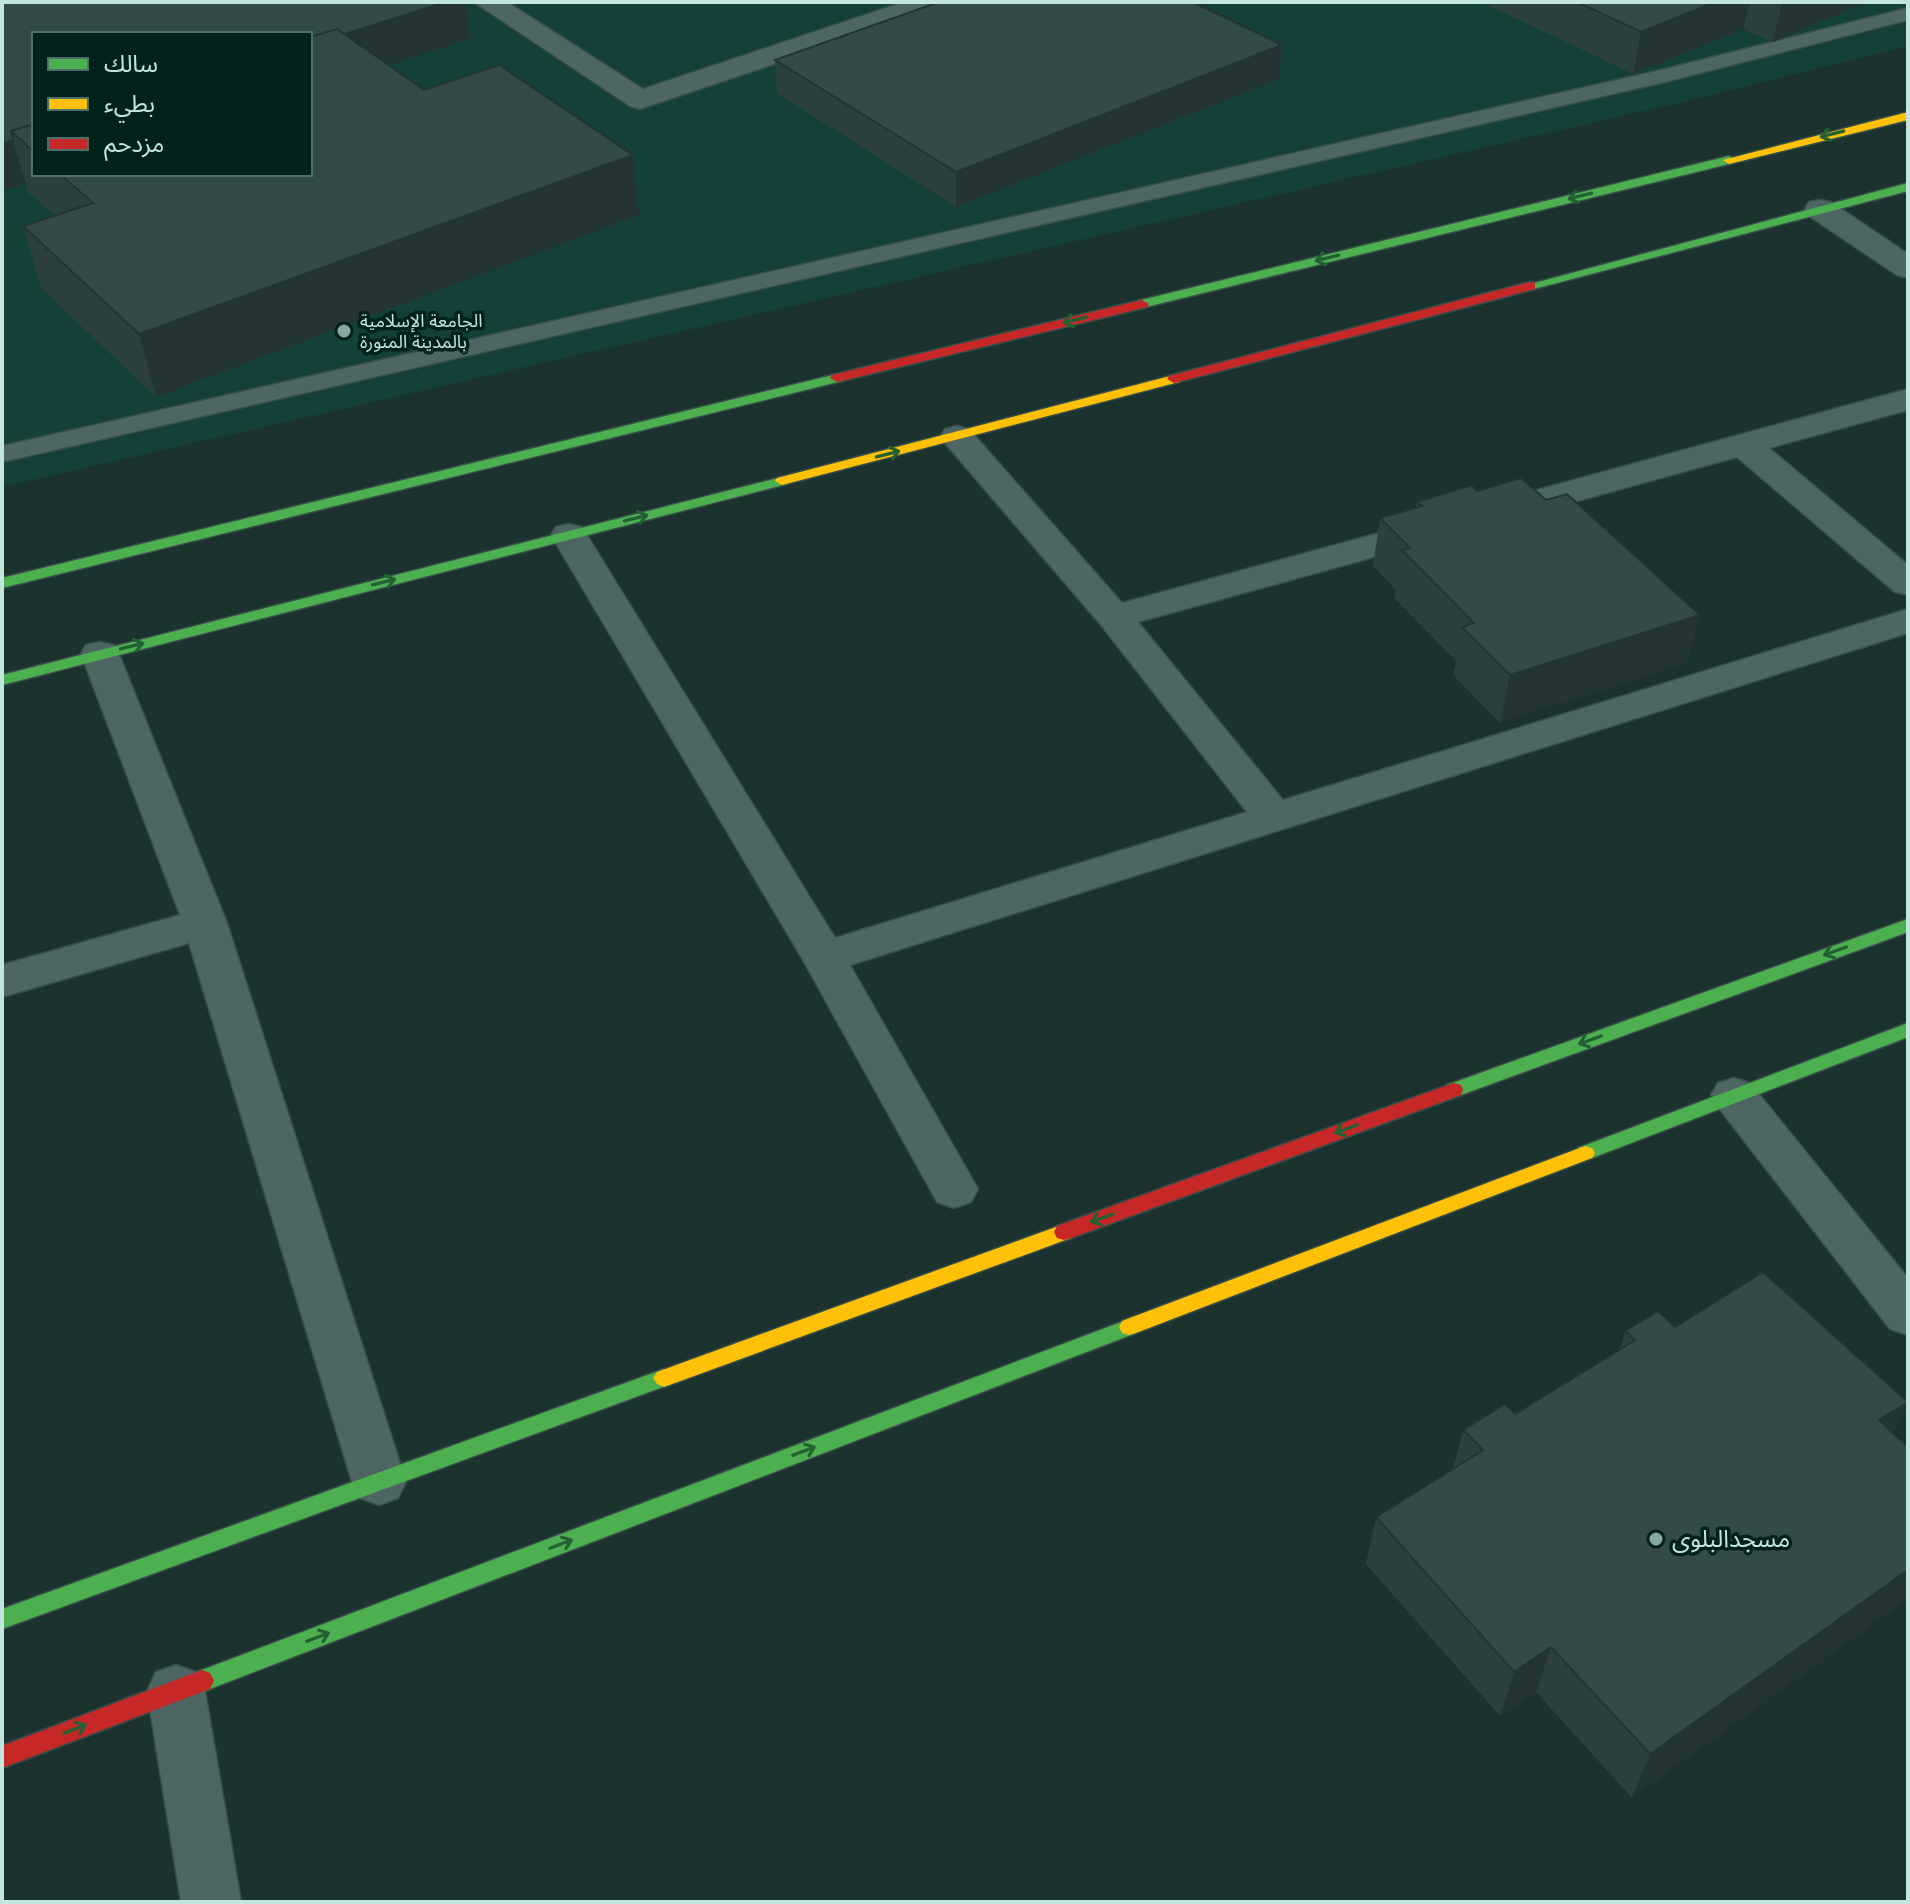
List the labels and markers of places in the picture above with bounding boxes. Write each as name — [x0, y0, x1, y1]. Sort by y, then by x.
place label: الجامعة الإسلامية بالمدينة المنورة — [360, 308, 483, 353]
marker: الجامعة الإسلامية بالمدينة المنورة — [335, 322, 353, 340]
place label: مسجدالبلوی — [1672, 1521, 1790, 1554]
marker: مسجدالبلوی — [1647, 1530, 1665, 1548]

